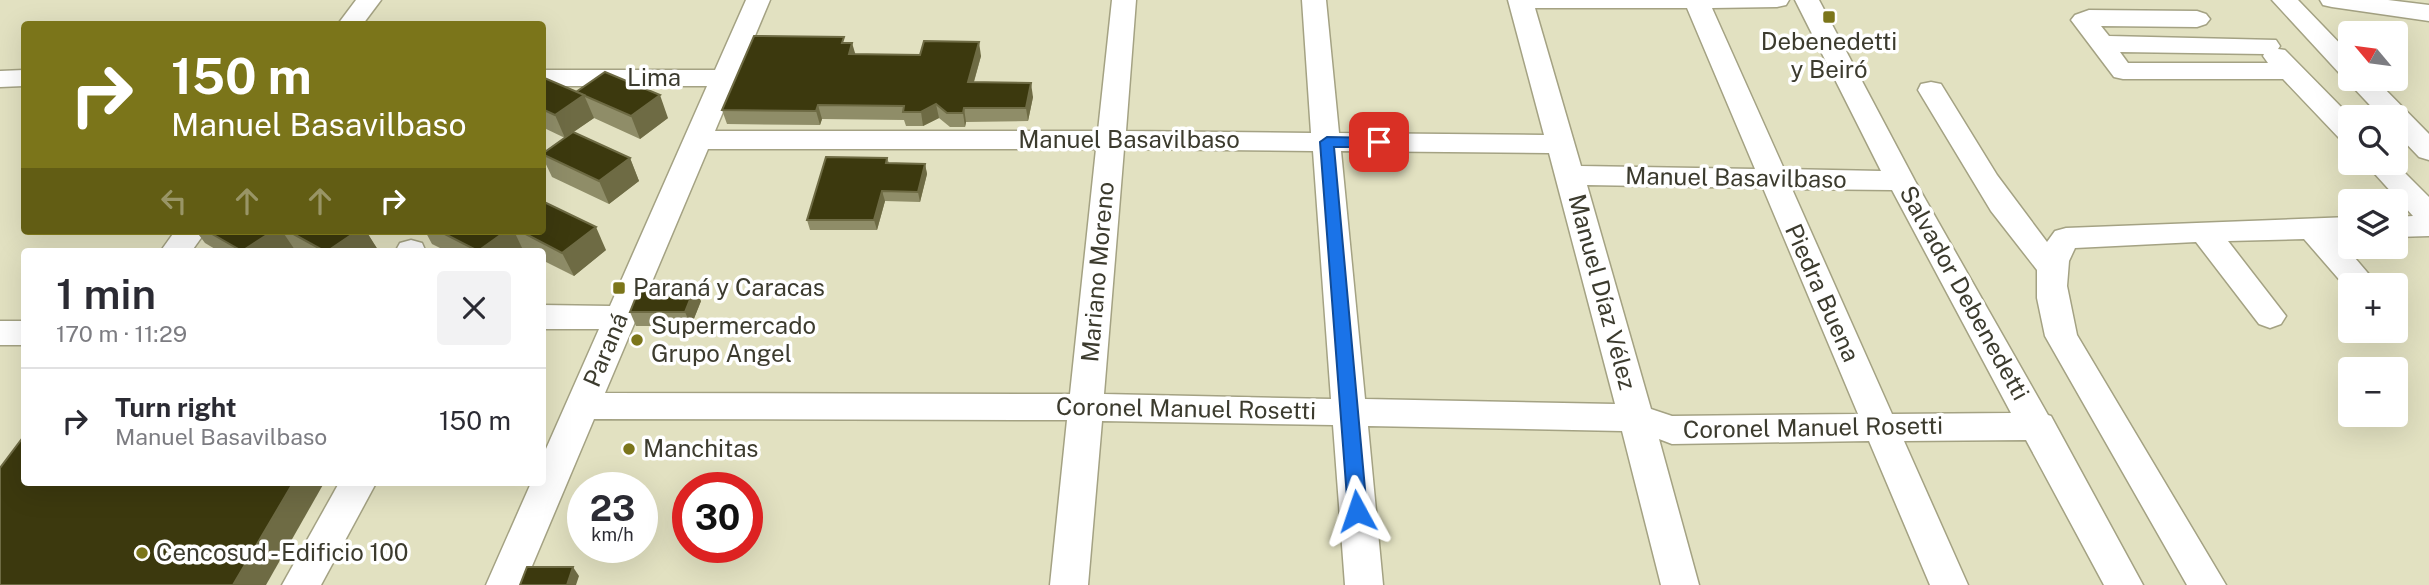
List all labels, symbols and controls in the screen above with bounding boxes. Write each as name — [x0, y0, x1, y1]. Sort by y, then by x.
marker: Debenedetti y Beiró — [1821, 9, 1837, 25]
north arrow — [2338, 21, 2408, 91]
map controls — [2338, 21, 2408, 427]
place label: Debenedetti y Beiró — [1761, 27, 1897, 83]
text: 150 m — [171, 47, 312, 105]
icon: right — [56, 49, 147, 140]
street label: Lima — [627, 63, 681, 91]
button: search — [2338, 105, 2408, 175]
text: Manuel Basavilbaso — [171, 106, 466, 143]
pin — [1349, 112, 1409, 172]
icon: arrive — [1360, 123, 1398, 161]
street label: Manuel Basavilbaso — [1018, 125, 1240, 153]
street label: Manuel Basavilbaso — [1625, 161, 1847, 193]
street label: Salvador Debenedetti — [1894, 180, 2035, 405]
street label: Mariano Moreno — [1075, 181, 1119, 363]
icon: left — [155, 182, 193, 220]
icon: ahead — [228, 182, 266, 220]
icon: ahead — [301, 182, 339, 220]
icon: right — [374, 182, 412, 220]
button: layers — [2338, 189, 2408, 259]
street label: Manuel Díaz Vélez — [1563, 191, 1643, 393]
street label: Piedra Buena — [1780, 219, 1866, 366]
text: 1 min — [56, 269, 156, 318]
button: close — [437, 271, 511, 345]
place label: Paraná y Caracas — [633, 273, 825, 301]
button: + — [2338, 273, 2408, 343]
marker: Paraná y Caracas — [611, 280, 627, 296]
street label: Paraná — [577, 308, 633, 391]
place label: Supermercado Grupo Angel — [651, 311, 816, 367]
text: 170 m · 11:29 — [56, 320, 187, 347]
marker: Supermercado Grupo Angel — [629, 332, 645, 348]
button: − — [2338, 357, 2408, 427]
text: Turn right — [115, 392, 237, 423]
street label: Coronel Manuel Rosetti — [1056, 392, 1316, 424]
icon: right — [56, 402, 94, 440]
text: 150 m — [439, 405, 511, 436]
street label: Coronel Manuel Rosetti — [1683, 411, 1943, 443]
text: Manuel Basavilbaso — [115, 423, 327, 450]
place label: Manchitas — [643, 434, 759, 462]
marker: Manchitas — [621, 441, 637, 457]
speed limit sign: 30 — [672, 472, 763, 563]
position arrow — [1320, 474, 1394, 548]
text: 23 — [590, 488, 635, 529]
text: km/h — [591, 524, 634, 545]
place label: Cencosud - Edificio 100 — [156, 538, 409, 566]
marker: Cencosud - Edificio 100 — [134, 545, 150, 561]

